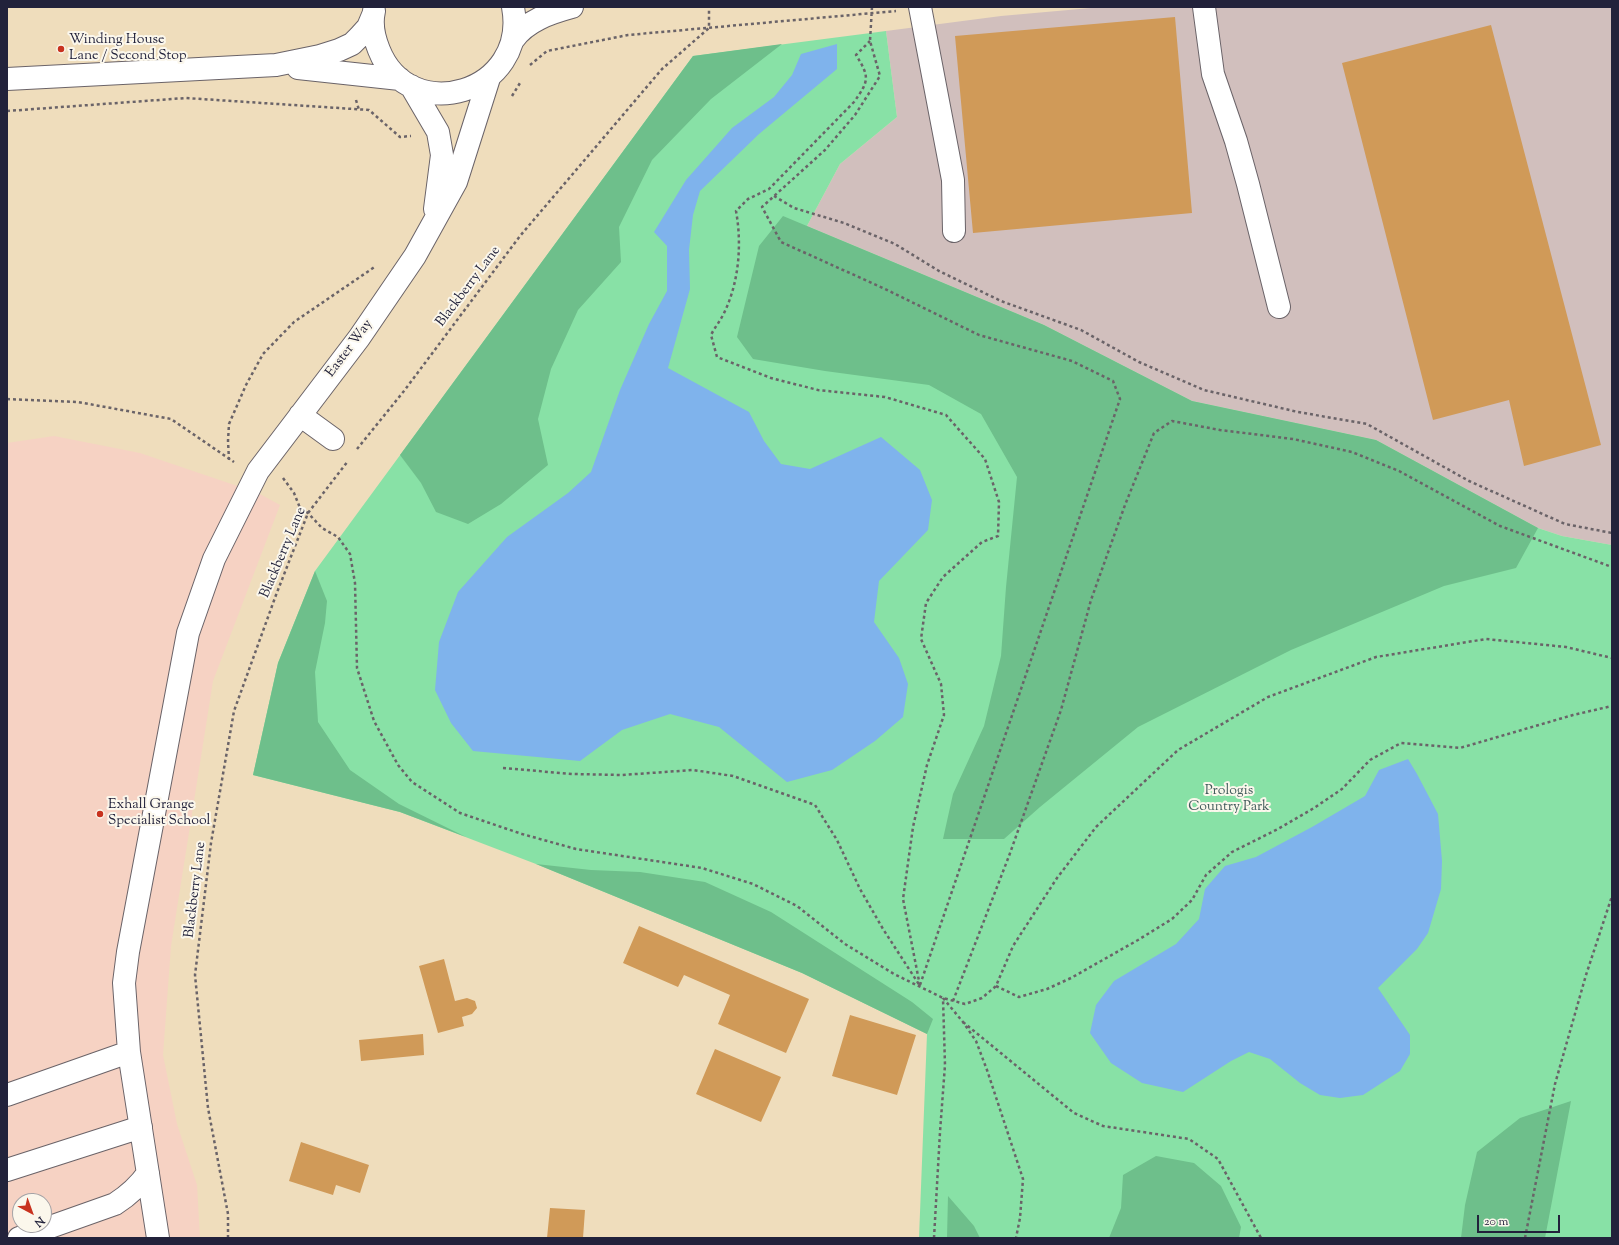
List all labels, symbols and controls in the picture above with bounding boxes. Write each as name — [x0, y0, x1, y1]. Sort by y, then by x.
place label: Winding House Lane / Second Stop — [69, 33, 187, 66]
marker: Winding House Lane / Second Stop — [56, 44, 66, 54]
street label: Blackberry Lane — [433, 243, 505, 331]
street label: Easter Way — [323, 317, 377, 381]
street label: Blackberry Lane — [257, 505, 311, 601]
park label: Prologis Country Park — [1188, 784, 1270, 816]
place label: Exhall Grange Specialist School — [108, 798, 210, 830]
marker: Exhall Grange Specialist School — [95, 809, 105, 819]
street label: Blackberry Lane — [182, 841, 210, 939]
north arrow — [12, 1193, 52, 1233]
scale bar — [1479, 1207, 1562, 1233]
text: N — [31, 1212, 48, 1230]
text: 20 m — [1484, 1213, 1508, 1231]

